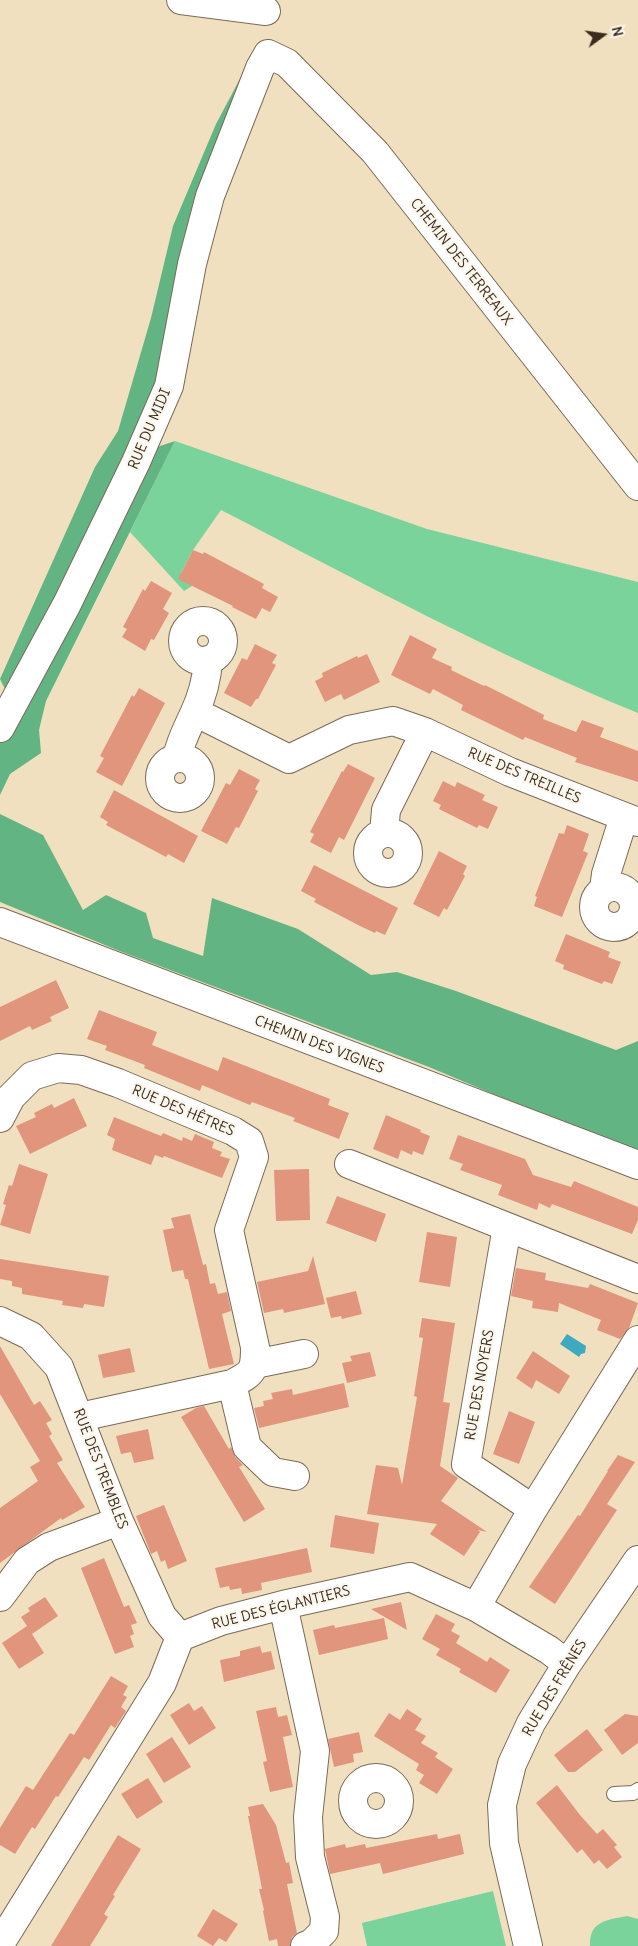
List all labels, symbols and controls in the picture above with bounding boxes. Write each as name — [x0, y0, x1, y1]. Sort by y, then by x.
north arrow — [578, 10, 628, 60]
text: N — [608, 24, 627, 38]
street label: CHEMIN DES TERREAUX — [406, 195, 516, 329]
street label: RUE DU MIDI — [125, 386, 175, 472]
street label: RUE DES TREILLES — [465, 745, 583, 807]
street label: CHEMIN DES VIGNES — [252, 1013, 386, 1077]
street label: RUE DES HÊTRES — [129, 1082, 237, 1140]
street label: RUE DES NOYERS — [462, 1328, 498, 1442]
street label: RUE DES TREMBLES — [69, 1406, 131, 1532]
street label: RUE DES ÉGLANTIERS — [210, 1583, 352, 1633]
street label: RUE DES FRÊNES — [520, 1637, 590, 1739]

